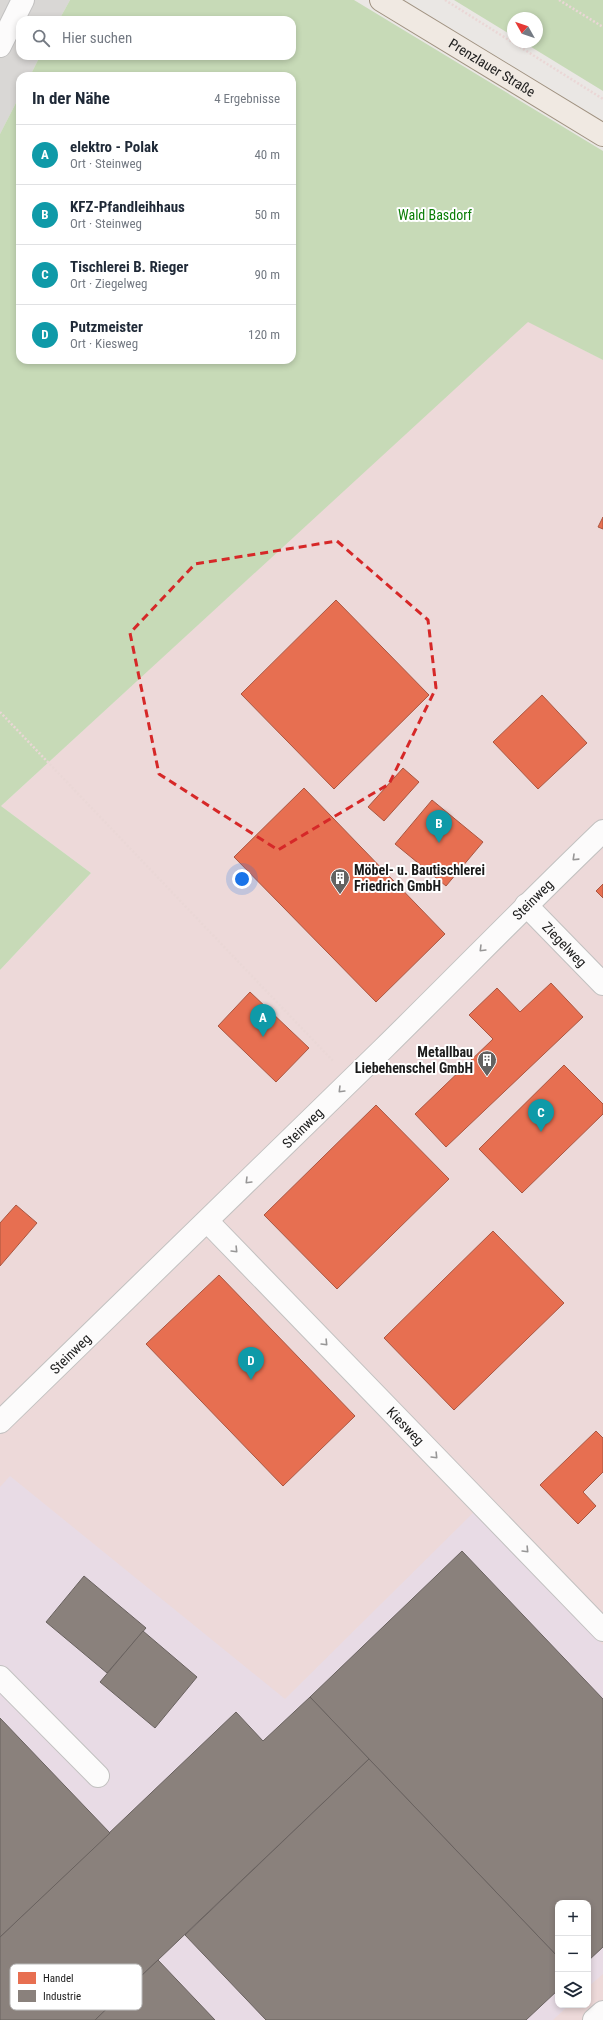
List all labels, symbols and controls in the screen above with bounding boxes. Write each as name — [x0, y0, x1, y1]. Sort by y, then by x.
north arrow — [507, 12, 543, 48]
search box — [16, 16, 296, 60]
icon: search — [30, 27, 52, 49]
text: Hier suchen — [62, 29, 132, 47]
street label: Prenzlauer Straße — [446, 35, 539, 100]
text: In der Nähe — [32, 88, 110, 108]
text: 4 Ergebnisse — [214, 91, 280, 106]
text: elektro - Polak — [70, 138, 158, 156]
text: A — [41, 147, 49, 162]
text: 40 m — [254, 147, 280, 162]
text: Ort · Steinweg — [70, 156, 142, 171]
text: KFZ-Pfandleihhaus — [70, 198, 185, 216]
text: B — [41, 207, 49, 222]
text: 50 m — [254, 207, 280, 222]
park label: Wald Basdorf — [398, 207, 473, 223]
text: Ort · Steinweg — [70, 216, 142, 231]
text: Tischlerei B. Rieger — [70, 258, 188, 276]
text: C — [41, 267, 49, 282]
text: 90 m — [254, 267, 280, 282]
text: Ort · Ziegelweg — [70, 276, 147, 291]
text: Putzmeister — [70, 318, 143, 336]
text: D — [41, 327, 49, 342]
text: 120 m — [248, 327, 280, 342]
text: Ort · Kiesweg — [70, 336, 138, 351]
pin: B — [426, 810, 452, 843]
one-way arrow — [572, 853, 580, 860]
place label: Möbel- u. Bautischlerei Friedrich GmbH — [354, 862, 485, 894]
building icon: Möbel- u. Bautischlerei Friedrich GmbH — [329, 867, 351, 895]
your location — [232, 869, 252, 889]
street label: Steinweg — [509, 876, 556, 923]
street label: Ziegelweg — [539, 919, 590, 970]
one-way arrow — [479, 944, 487, 952]
pin: A — [250, 1004, 276, 1037]
place label: Metallbau Liebehenschel GmbH — [355, 1044, 473, 1076]
building icon: Metallbau Liebehenschel GmbH — [476, 1049, 498, 1077]
one-way arrow — [338, 1085, 346, 1093]
pin: C — [528, 1099, 554, 1132]
street label: Steinweg — [279, 1104, 326, 1151]
one-way arrow — [245, 1176, 253, 1184]
one-way arrow — [230, 1245, 238, 1253]
street label: Steinweg — [47, 1330, 94, 1377]
one-way arrow — [320, 1338, 328, 1346]
pin: D — [238, 1347, 264, 1380]
street label: Kiesweg — [384, 1404, 427, 1448]
one-way arrow — [430, 1451, 438, 1459]
one-way arrow — [521, 1545, 529, 1553]
map controls — [555, 1900, 591, 2008]
button: + — [555, 1900, 591, 1936]
button: − — [555, 1936, 591, 1972]
legend — [10, 1964, 142, 2010]
text: Handel — [43, 1972, 74, 1985]
button: layers — [555, 1972, 591, 2008]
text: Industrie — [43, 1990, 81, 2003]

